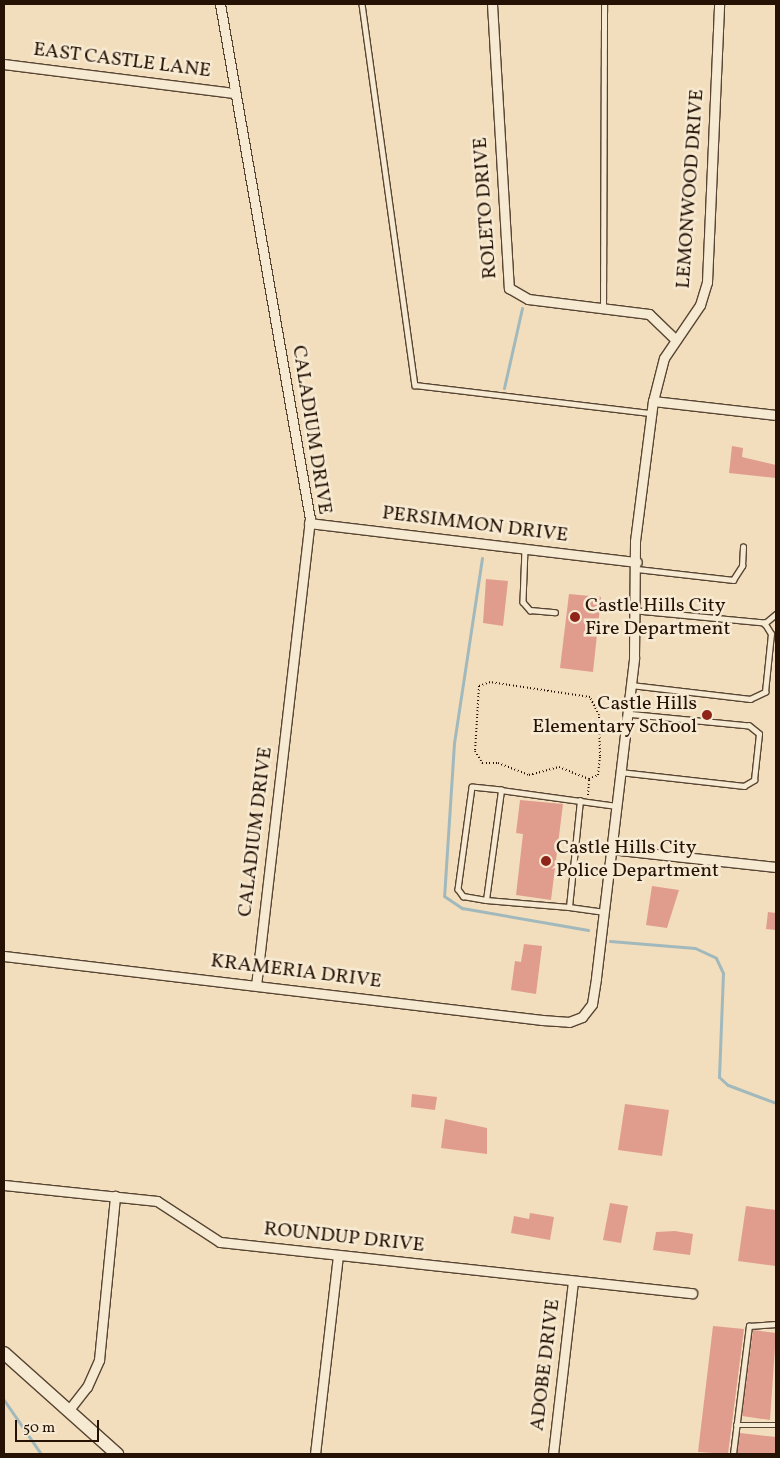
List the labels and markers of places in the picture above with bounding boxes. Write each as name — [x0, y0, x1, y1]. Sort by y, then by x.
place label: Castle Hills City Fire Department — [585, 594, 731, 641]
marker: Castle Hills City Fire Department — [569, 611, 581, 623]
place label: Castle Hills Elementary School — [532, 692, 697, 739]
marker: Castle Hills Elementary School — [701, 709, 713, 721]
place label: Castle Hills City Police Department — [556, 837, 719, 884]
marker: Castle Hills City Police Department — [540, 855, 552, 867]

